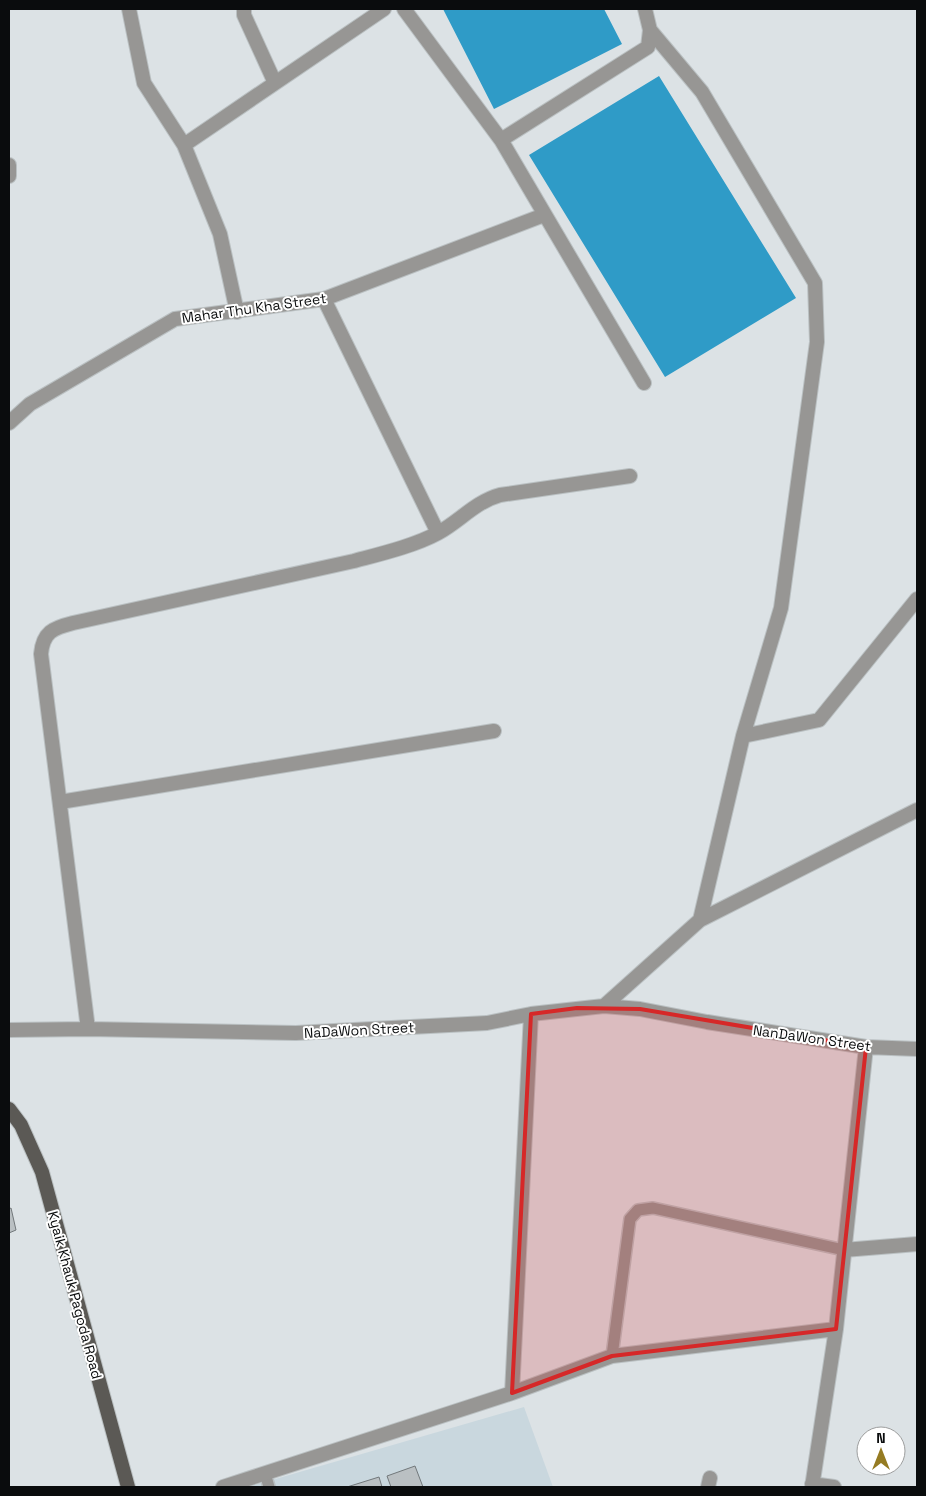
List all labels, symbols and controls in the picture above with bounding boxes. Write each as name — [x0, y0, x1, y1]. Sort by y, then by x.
street label: Mahar Thu Kha Street — [181, 289, 327, 327]
street label: NaDaWon Street — [303, 1018, 415, 1042]
street label: NanDaWon Street — [752, 1021, 872, 1055]
street label: Kyaik Khauk Pagoda Road — [44, 1209, 106, 1381]
north arrow — [856, 1426, 906, 1476]
text: N — [876, 1429, 886, 1447]

